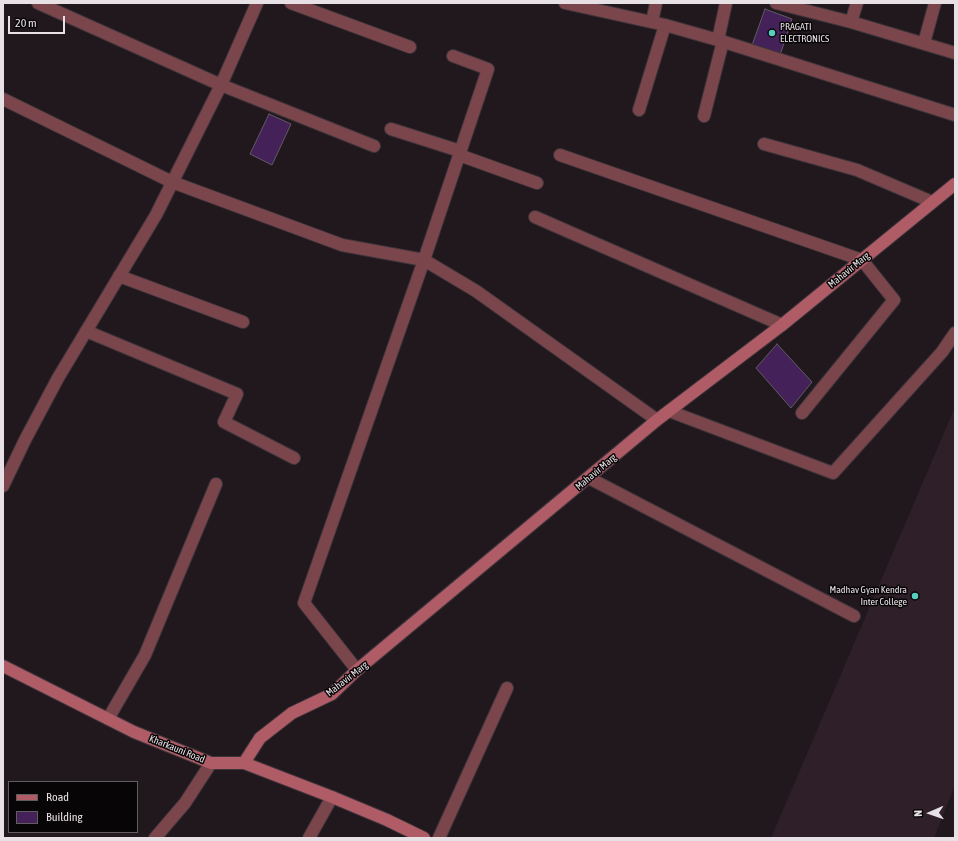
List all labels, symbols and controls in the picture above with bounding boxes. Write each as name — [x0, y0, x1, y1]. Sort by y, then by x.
scale bar — [10, 8, 67, 34]
text: 20 m — [15, 16, 37, 30]
place label: PRAGATI ELECTRONICS — [780, 21, 829, 44]
marker: PRAGATI ELECTRONICS — [767, 28, 777, 38]
street label: Mahavir Marg — [826, 250, 872, 290]
street label: Mahavir Marg — [573, 451, 619, 493]
place label: Madhav Gyan Kendra Inter College — [830, 584, 907, 608]
marker: Madhav Gyan Kendra Inter College — [910, 591, 920, 601]
street label: Mahavir Marg — [324, 659, 370, 699]
street label: Kharkauni Road — [147, 732, 207, 766]
legend — [8, 781, 138, 833]
text: Road — [46, 790, 69, 804]
north arrow — [910, 793, 950, 833]
text: Building — [46, 810, 83, 824]
text: N — [912, 810, 924, 817]

